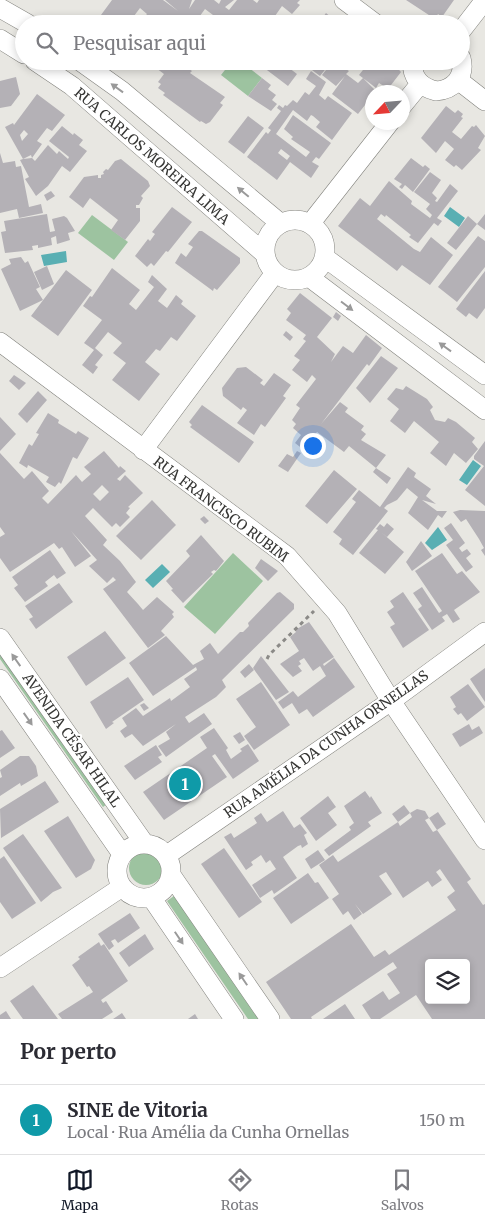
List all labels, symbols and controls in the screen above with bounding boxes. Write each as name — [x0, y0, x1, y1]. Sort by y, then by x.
search box — [15, 15, 470, 70]
icon: search — [33, 29, 61, 57]
text: Pesquisar aqui — [73, 31, 206, 55]
one-way arrow — [111, 83, 124, 94]
street label: RUA CARLOS MOREIRA LIMA — [71, 84, 233, 228]
north arrow — [365, 85, 410, 130]
one-way arrow — [237, 186, 249, 198]
one-way arrow — [340, 301, 354, 311]
one-way arrow — [439, 342, 452, 352]
your location — [300, 433, 326, 459]
street label: RUA FRANCISCO RUBIM — [150, 452, 292, 566]
one-way arrow — [11, 653, 21, 667]
street label: RUA AMÉLIA DA CUNHA ORNELLAS — [220, 666, 432, 822]
street label: AVENIDA CÉSAR HILAL — [18, 669, 125, 811]
one-way arrow — [23, 712, 33, 725]
pin: 1 — [169, 765, 201, 803]
one-way arrow — [174, 931, 184, 944]
map controls — [425, 959, 470, 1004]
button: layers — [425, 959, 470, 1004]
one-way arrow — [238, 972, 248, 986]
text: Por perto — [20, 1038, 116, 1065]
text: SINE de Vitoria — [67, 1098, 208, 1122]
text: 1 — [32, 1110, 40, 1130]
text: 150 m — [419, 1110, 465, 1130]
text: Local · Rua Amélia da Cunha Ornellas — [67, 1122, 349, 1142]
tab: Mapa — [61, 1166, 99, 1214]
tab: Rotas — [221, 1166, 259, 1214]
tab: Salvos — [381, 1166, 424, 1214]

